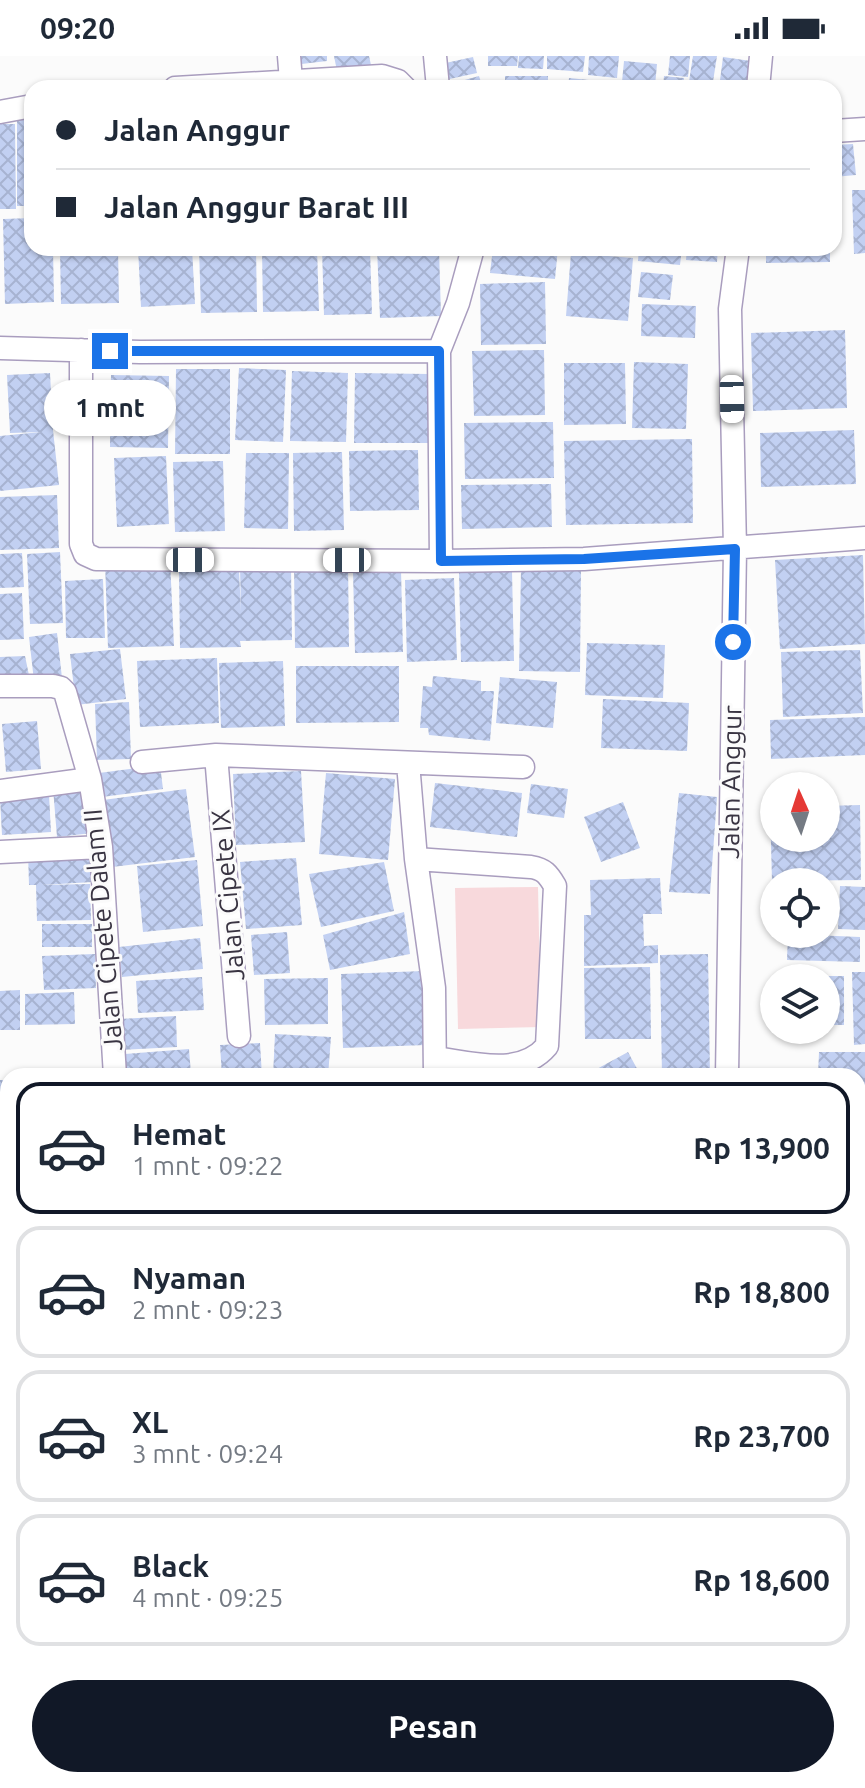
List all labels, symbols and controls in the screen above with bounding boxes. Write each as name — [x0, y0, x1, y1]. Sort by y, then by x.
text: 09:20 — [40, 11, 115, 45]
text: Jalan Anggur — [104, 113, 290, 147]
text: Jalan Anggur Barat III — [104, 190, 409, 224]
route end — [92, 333, 128, 369]
car — [720, 375, 744, 423]
callout: 1 mnt — [44, 379, 176, 435]
text: 1 mnt — [75, 393, 145, 422]
car — [166, 548, 214, 572]
car — [323, 548, 371, 572]
route start — [715, 624, 751, 660]
street label: Jalan Anggur — [715, 705, 746, 859]
north arrow — [760, 772, 840, 852]
map controls — [760, 772, 840, 1044]
street label: Jalan Cipete Dalam II — [77, 808, 128, 1052]
street label: Jalan Cipete IX — [206, 808, 249, 982]
button: locate — [760, 868, 840, 948]
button: layers — [760, 964, 840, 1044]
icon: car — [36, 1112, 108, 1184]
text: Hemat — [132, 1117, 226, 1151]
text: Rp 13,900 — [693, 1131, 830, 1165]
text: 1 mnt · 09:22 — [132, 1151, 283, 1180]
icon: car — [36, 1256, 108, 1328]
text: Nyaman — [132, 1261, 246, 1295]
text: Rp 18,800 — [693, 1275, 830, 1309]
text: 2 mnt · 09:23 — [132, 1295, 283, 1324]
icon: car — [36, 1400, 108, 1472]
text: XL — [132, 1405, 168, 1439]
text: Rp 23,700 — [693, 1419, 830, 1453]
text: 3 mnt · 09:24 — [132, 1439, 283, 1468]
icon: car — [36, 1544, 108, 1616]
text: Black — [132, 1549, 209, 1583]
text: Rp 18,600 — [693, 1563, 830, 1597]
text: 4 mnt · 09:25 — [132, 1583, 283, 1612]
button: Pesan — [32, 1680, 834, 1772]

